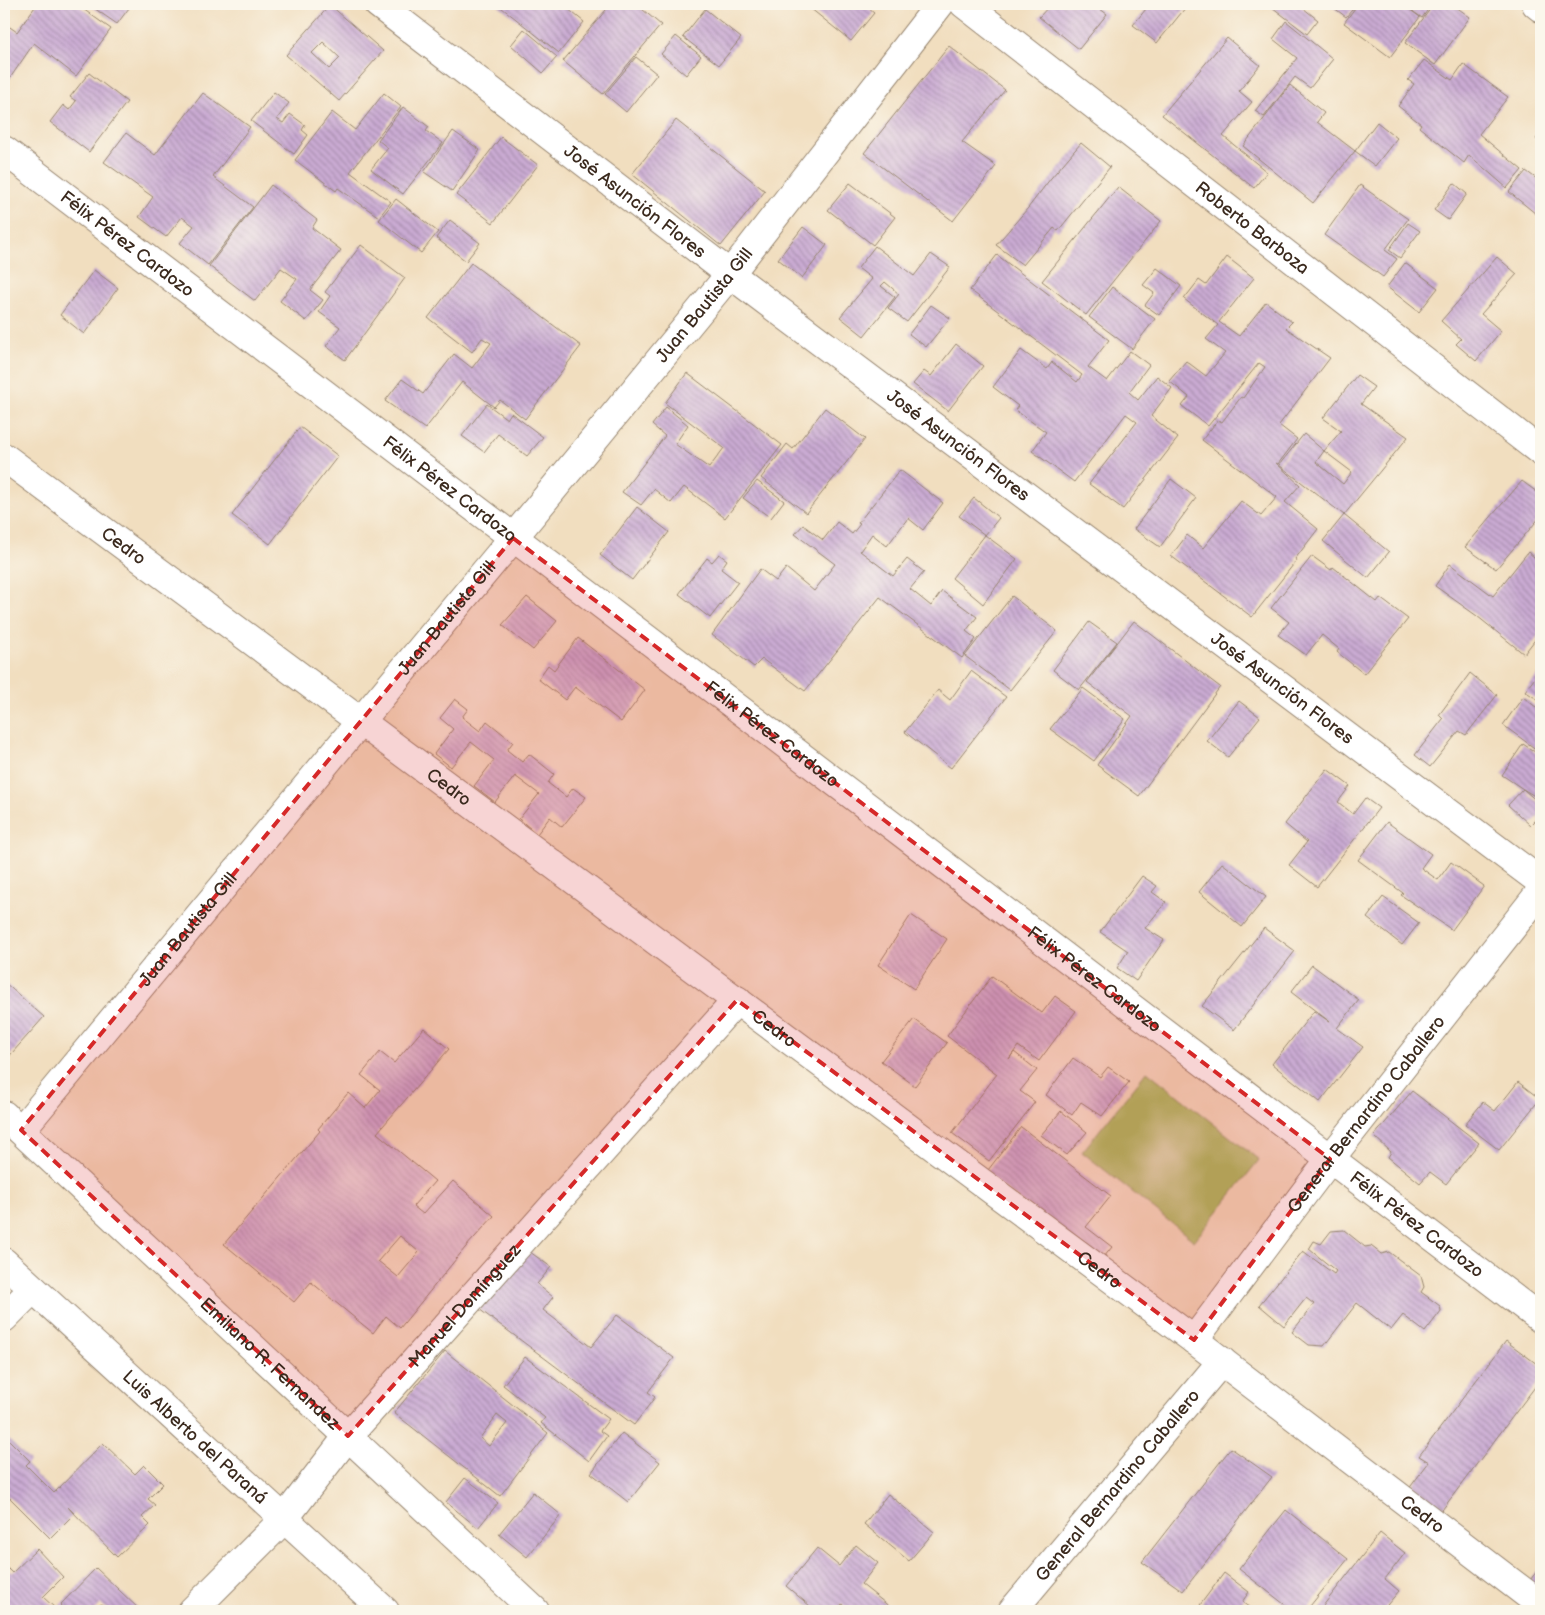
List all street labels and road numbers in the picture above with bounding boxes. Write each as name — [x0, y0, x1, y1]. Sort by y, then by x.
street label: José Asunción Flores — [560, 140, 710, 262]
street label: Roberto Barboza — [1191, 177, 1313, 279]
street label: Félix Pérez Cardozo — [56, 186, 198, 301]
street label: Juan Bautista Gill — [651, 244, 757, 367]
street label: José Asunción Flores — [883, 385, 1034, 506]
street label: Félix Pérez Cardozo — [379, 431, 521, 547]
street label: Cedro — [97, 522, 150, 569]
street label: Juan Bautista Gill — [393, 557, 500, 679]
street label: José Asunción Flores — [1207, 628, 1358, 748]
street label: Félix Pérez Cardozo — [701, 677, 843, 792]
street label: Cedro — [422, 764, 475, 811]
street label: Juan Bautista Gill — [134, 868, 241, 990]
street label: Félix Pérez Cardozo — [1023, 922, 1165, 1037]
street label: Cedro — [748, 1005, 801, 1052]
street label: General Bernardino Caballero — [1283, 1011, 1449, 1217]
street label: Félix Pérez Cardozo — [1346, 1167, 1488, 1282]
street label: Manuel Domínguez — [404, 1239, 525, 1371]
street label: Cedro — [1073, 1246, 1126, 1293]
street label: Emiliano R. Fernandez — [196, 1293, 344, 1434]
street label: Luis Alberto del Paraná — [118, 1366, 272, 1508]
street label: General Bernardino Caballero — [1031, 1385, 1204, 1586]
street label: Cedro — [1396, 1491, 1449, 1538]

